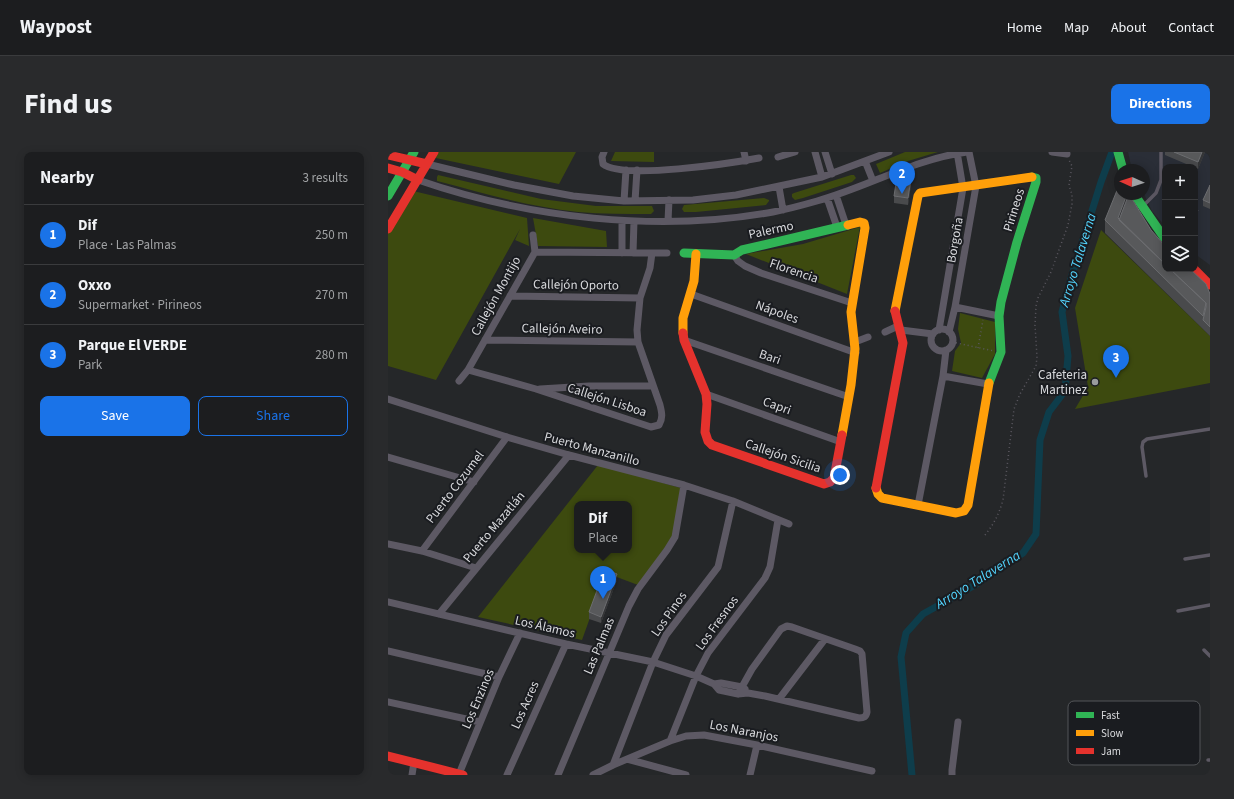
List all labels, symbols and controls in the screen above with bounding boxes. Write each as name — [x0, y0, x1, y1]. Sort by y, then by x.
text: Waypost — [20, 14, 92, 41]
text: Home — [1007, 18, 1042, 38]
text: Map — [1064, 18, 1089, 38]
text: About — [1111, 18, 1146, 38]
text: Contact — [1168, 18, 1214, 38]
text: Find us — [24, 84, 112, 124]
button: Directions — [1111, 84, 1210, 124]
pin: 2 — [889, 161, 915, 194]
north arrow — [1114, 164, 1150, 200]
map controls — [1162, 164, 1198, 272]
button: + — [1162, 164, 1198, 200]
text: Nearby — [40, 166, 94, 190]
text: 3 results — [303, 169, 348, 187]
street label: Pirineos — [999, 186, 1029, 234]
button: − — [1162, 200, 1198, 236]
water label: Arroyo Talaverna — [1054, 210, 1102, 310]
text: Dif — [78, 215, 97, 236]
street label: Palermo — [747, 216, 795, 244]
street label: Borgoña — [942, 216, 968, 264]
text: 1 — [50, 226, 56, 244]
text: 250 m — [315, 226, 348, 244]
text: Place · Las Palmas — [78, 236, 176, 254]
button: layers — [1162, 236, 1198, 272]
street label: Callejón Montijo — [467, 253, 525, 339]
street label: Florencia — [767, 254, 821, 288]
text: Oxxo — [78, 275, 111, 296]
street label: Callejón Oporto — [533, 275, 619, 295]
text: 2 — [50, 286, 56, 304]
text: 270 m — [315, 286, 348, 304]
text: Supermarket · Pirineos — [78, 296, 202, 314]
street label: Nápoles — [753, 296, 801, 328]
street label: Callejón Aveiro — [521, 319, 603, 339]
text: Parque El VERDE — [78, 335, 187, 356]
street label: Bari — [757, 345, 783, 369]
pin: 3 — [1103, 345, 1129, 378]
text: 3 — [50, 346, 56, 364]
text: 280 m — [315, 346, 348, 364]
text: Park — [78, 356, 102, 374]
place label: Cafeteria Martinez — [1038, 366, 1087, 399]
marker: Cafeteria Martinez — [1090, 377, 1100, 387]
street label: Callejón Lisboa — [565, 379, 649, 421]
street label: Capri — [760, 393, 794, 419]
button: Save — [40, 396, 190, 436]
button: Share — [198, 396, 348, 436]
street label: Puerto Manzanillo — [542, 428, 642, 470]
street label: Callejón Sicilia — [743, 435, 823, 477]
street label: Puerto Cozumel — [422, 447, 488, 527]
your location — [830, 465, 850, 485]
street label: Puerto Mazatlán — [459, 487, 529, 567]
popup — [574, 501, 632, 553]
text: Dif — [588, 508, 607, 529]
text: Place — [588, 529, 618, 547]
water label: Arroyo Talaverna — [931, 546, 1025, 615]
pin: 1 — [590, 566, 616, 599]
street label: Los Pinos — [647, 587, 691, 640]
street label: Los Fresnos — [691, 592, 743, 654]
street label: Los Álamos — [513, 611, 577, 643]
street label: Las Palmas — [579, 614, 619, 677]
street label: Los Enzinos — [457, 666, 499, 732]
street label: Los Acres — [507, 678, 544, 732]
legend — [1068, 701, 1200, 765]
text: Fast — [1101, 708, 1120, 723]
street label: Los Naranjos — [708, 716, 780, 747]
text: Slow — [1101, 726, 1124, 741]
text: Jam — [1101, 744, 1121, 759]

